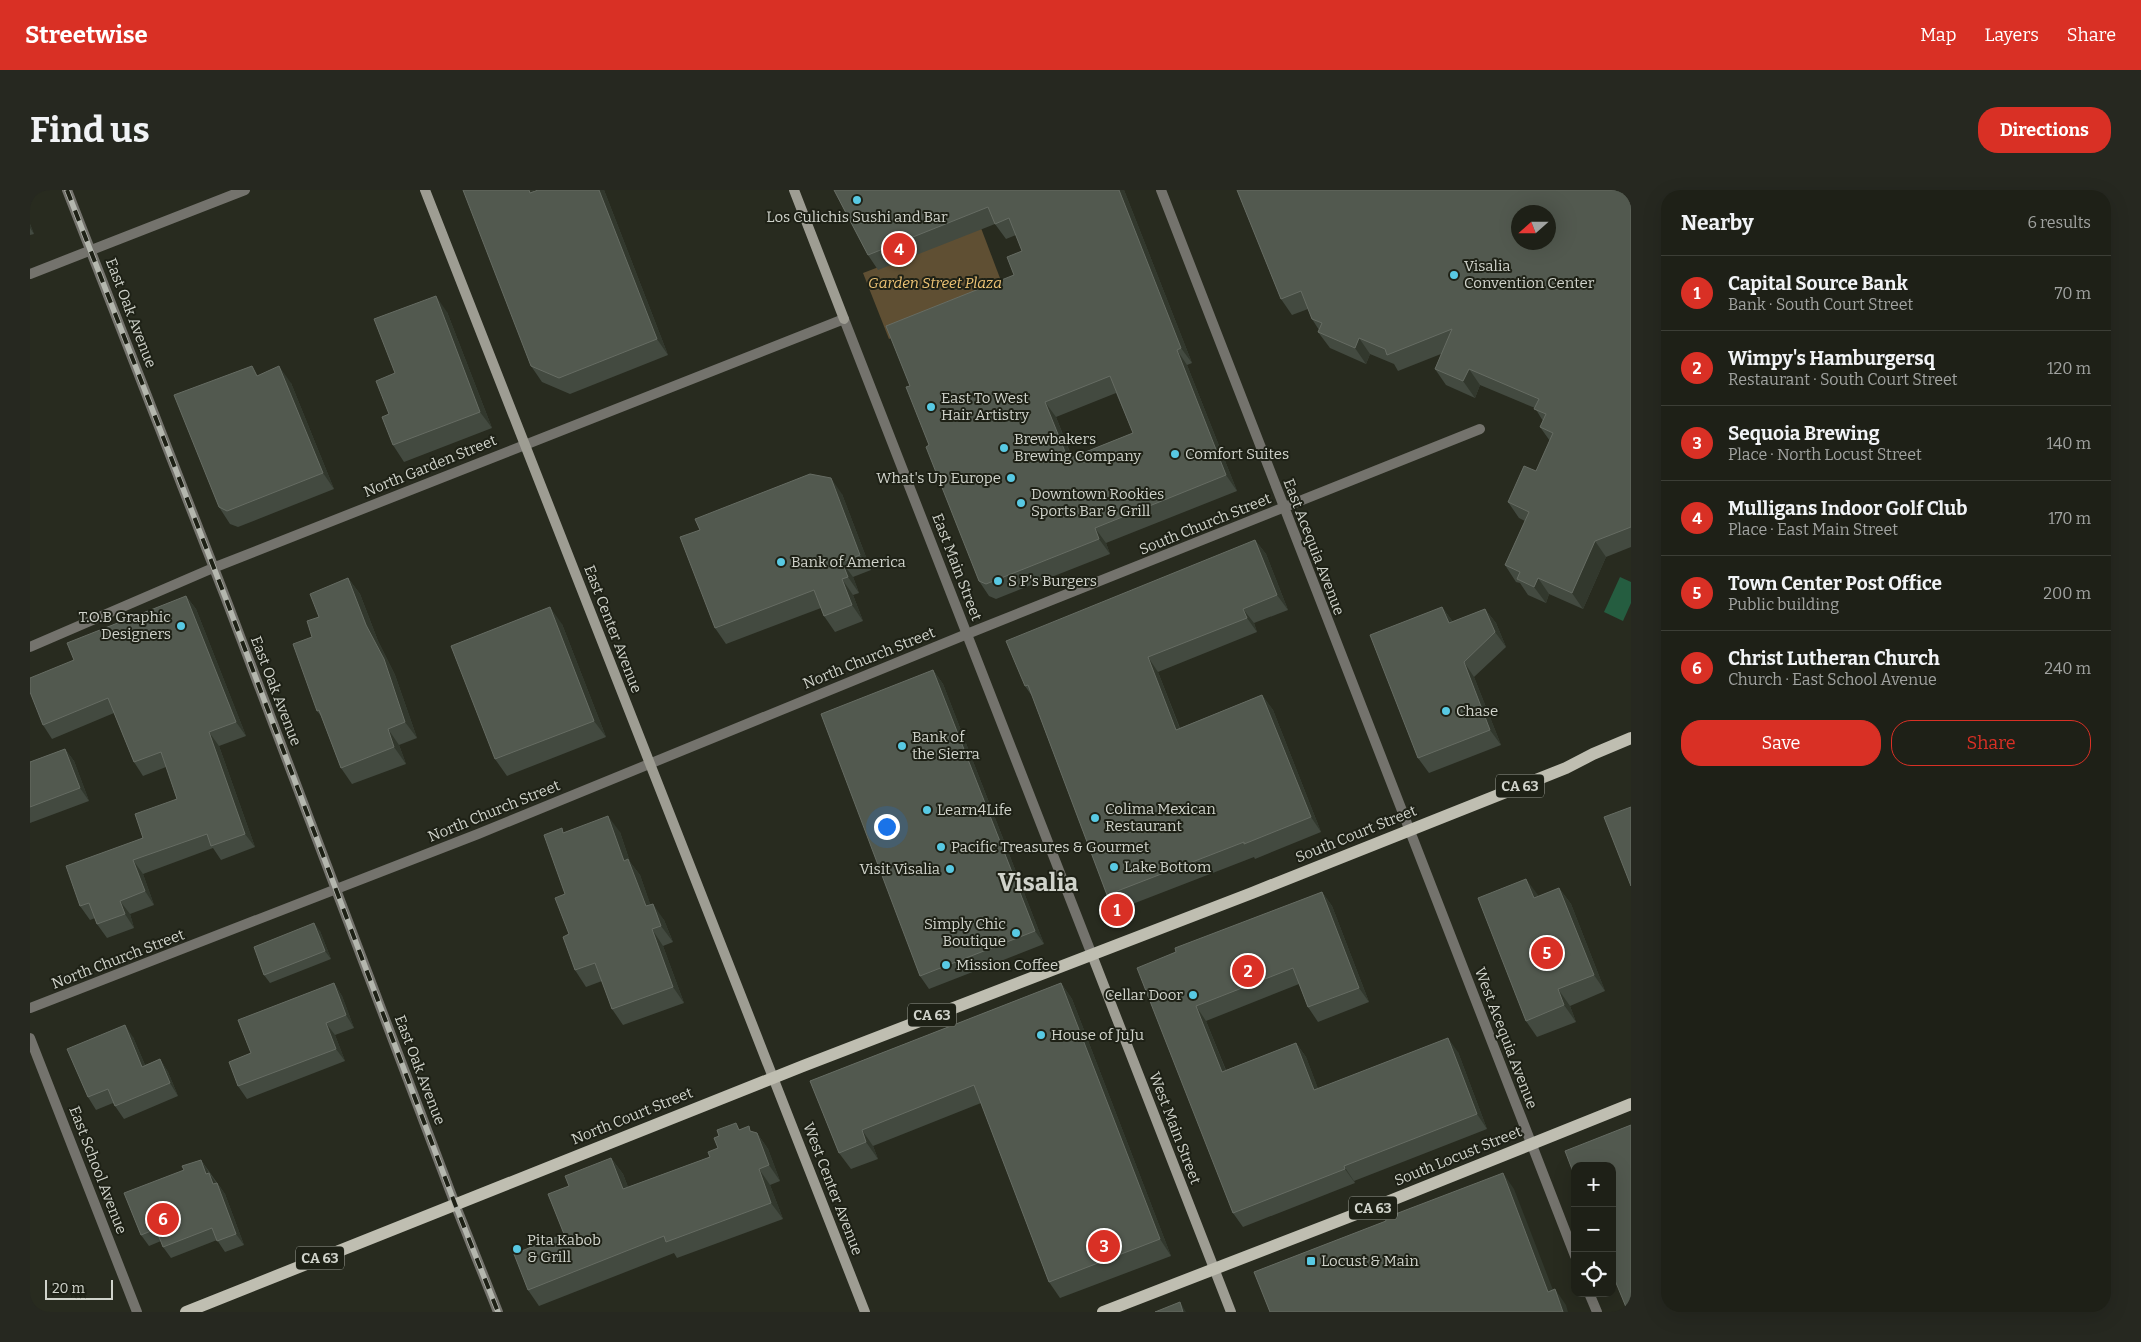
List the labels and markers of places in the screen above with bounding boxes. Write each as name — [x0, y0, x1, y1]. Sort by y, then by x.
marker: Los Culichis Sushi and Bar — [851, 194, 863, 206]
place label: Los Culichis Sushi and Bar — [766, 208, 948, 226]
pin: 4 — [883, 230, 915, 268]
place label: Visalia Convention Center — [1464, 257, 1595, 292]
marker: Visalia Convention Center — [1448, 269, 1460, 281]
place label: East To West Hair Artistry — [941, 389, 1029, 424]
marker: East To West Hair Artistry — [925, 401, 937, 413]
place label: Brewbakers Brewing Company — [1014, 430, 1141, 465]
marker: Brewbakers Brewing Company — [998, 442, 1010, 454]
place label: Comfort Suites — [1185, 445, 1289, 463]
marker: Comfort Suites — [1169, 448, 1181, 460]
place label: What's Up Europe — [876, 469, 1001, 487]
marker: What's Up Europe — [1005, 472, 1017, 484]
place label: Downtown Rookies Sports Bar & Grill — [1031, 485, 1164, 520]
marker: Downtown Rookies Sports Bar & Grill — [1015, 497, 1027, 509]
place label: Bank of America — [791, 553, 906, 571]
marker: Bank of America — [775, 556, 787, 568]
place label: S P's Burgers — [1008, 572, 1097, 590]
marker: S P's Burgers — [992, 575, 1004, 587]
place label: T.O.B Graphic Designers — [79, 608, 171, 643]
marker: T.O.B Graphic Designers — [175, 620, 187, 632]
place label: Chase — [1456, 702, 1498, 720]
marker: Chase — [1440, 705, 1452, 717]
place label: Bank of the Sierra — [912, 728, 980, 763]
marker: Bank of the Sierra — [896, 740, 908, 752]
place label: Colima Mexican Restaurant — [1105, 800, 1216, 835]
place label: Learn4Life — [937, 801, 1012, 819]
marker: Learn4Life — [921, 804, 933, 816]
marker: Colima Mexican Restaurant — [1089, 812, 1101, 824]
place label: Pacific Treasures & Gourmet — [951, 838, 1150, 856]
marker: Pacific Treasures & Gourmet — [935, 841, 947, 853]
place label: Lake Bottom — [1124, 858, 1212, 876]
place label: Visit Visalia — [859, 860, 940, 878]
marker: Lake Bottom — [1108, 861, 1120, 873]
marker: Visit Visalia — [944, 863, 956, 875]
pin: 1 — [1101, 891, 1133, 929]
place label: Simply Chic Boutique — [924, 915, 1006, 950]
marker: Simply Chic Boutique — [1010, 927, 1022, 939]
pin: 5 — [1531, 934, 1563, 972]
pin: 2 — [1232, 952, 1264, 990]
place label: Mission Coffee — [956, 956, 1058, 974]
marker: Mission Coffee — [940, 959, 952, 971]
place label: Cellar Door — [1105, 986, 1183, 1004]
marker: Cellar Door — [1187, 989, 1199, 1001]
place label: House of JuJu — [1051, 1026, 1144, 1044]
marker: House of JuJu — [1035, 1029, 1047, 1041]
pin: 6 — [147, 1200, 179, 1238]
pin: 3 — [1088, 1227, 1120, 1265]
place label: Pita Kabob & Grill — [527, 1231, 601, 1266]
marker: Pita Kabob & Grill — [511, 1243, 523, 1255]
place label: Locust & Main — [1321, 1252, 1419, 1270]
marker: Locust & Main — [1305, 1255, 1317, 1267]

